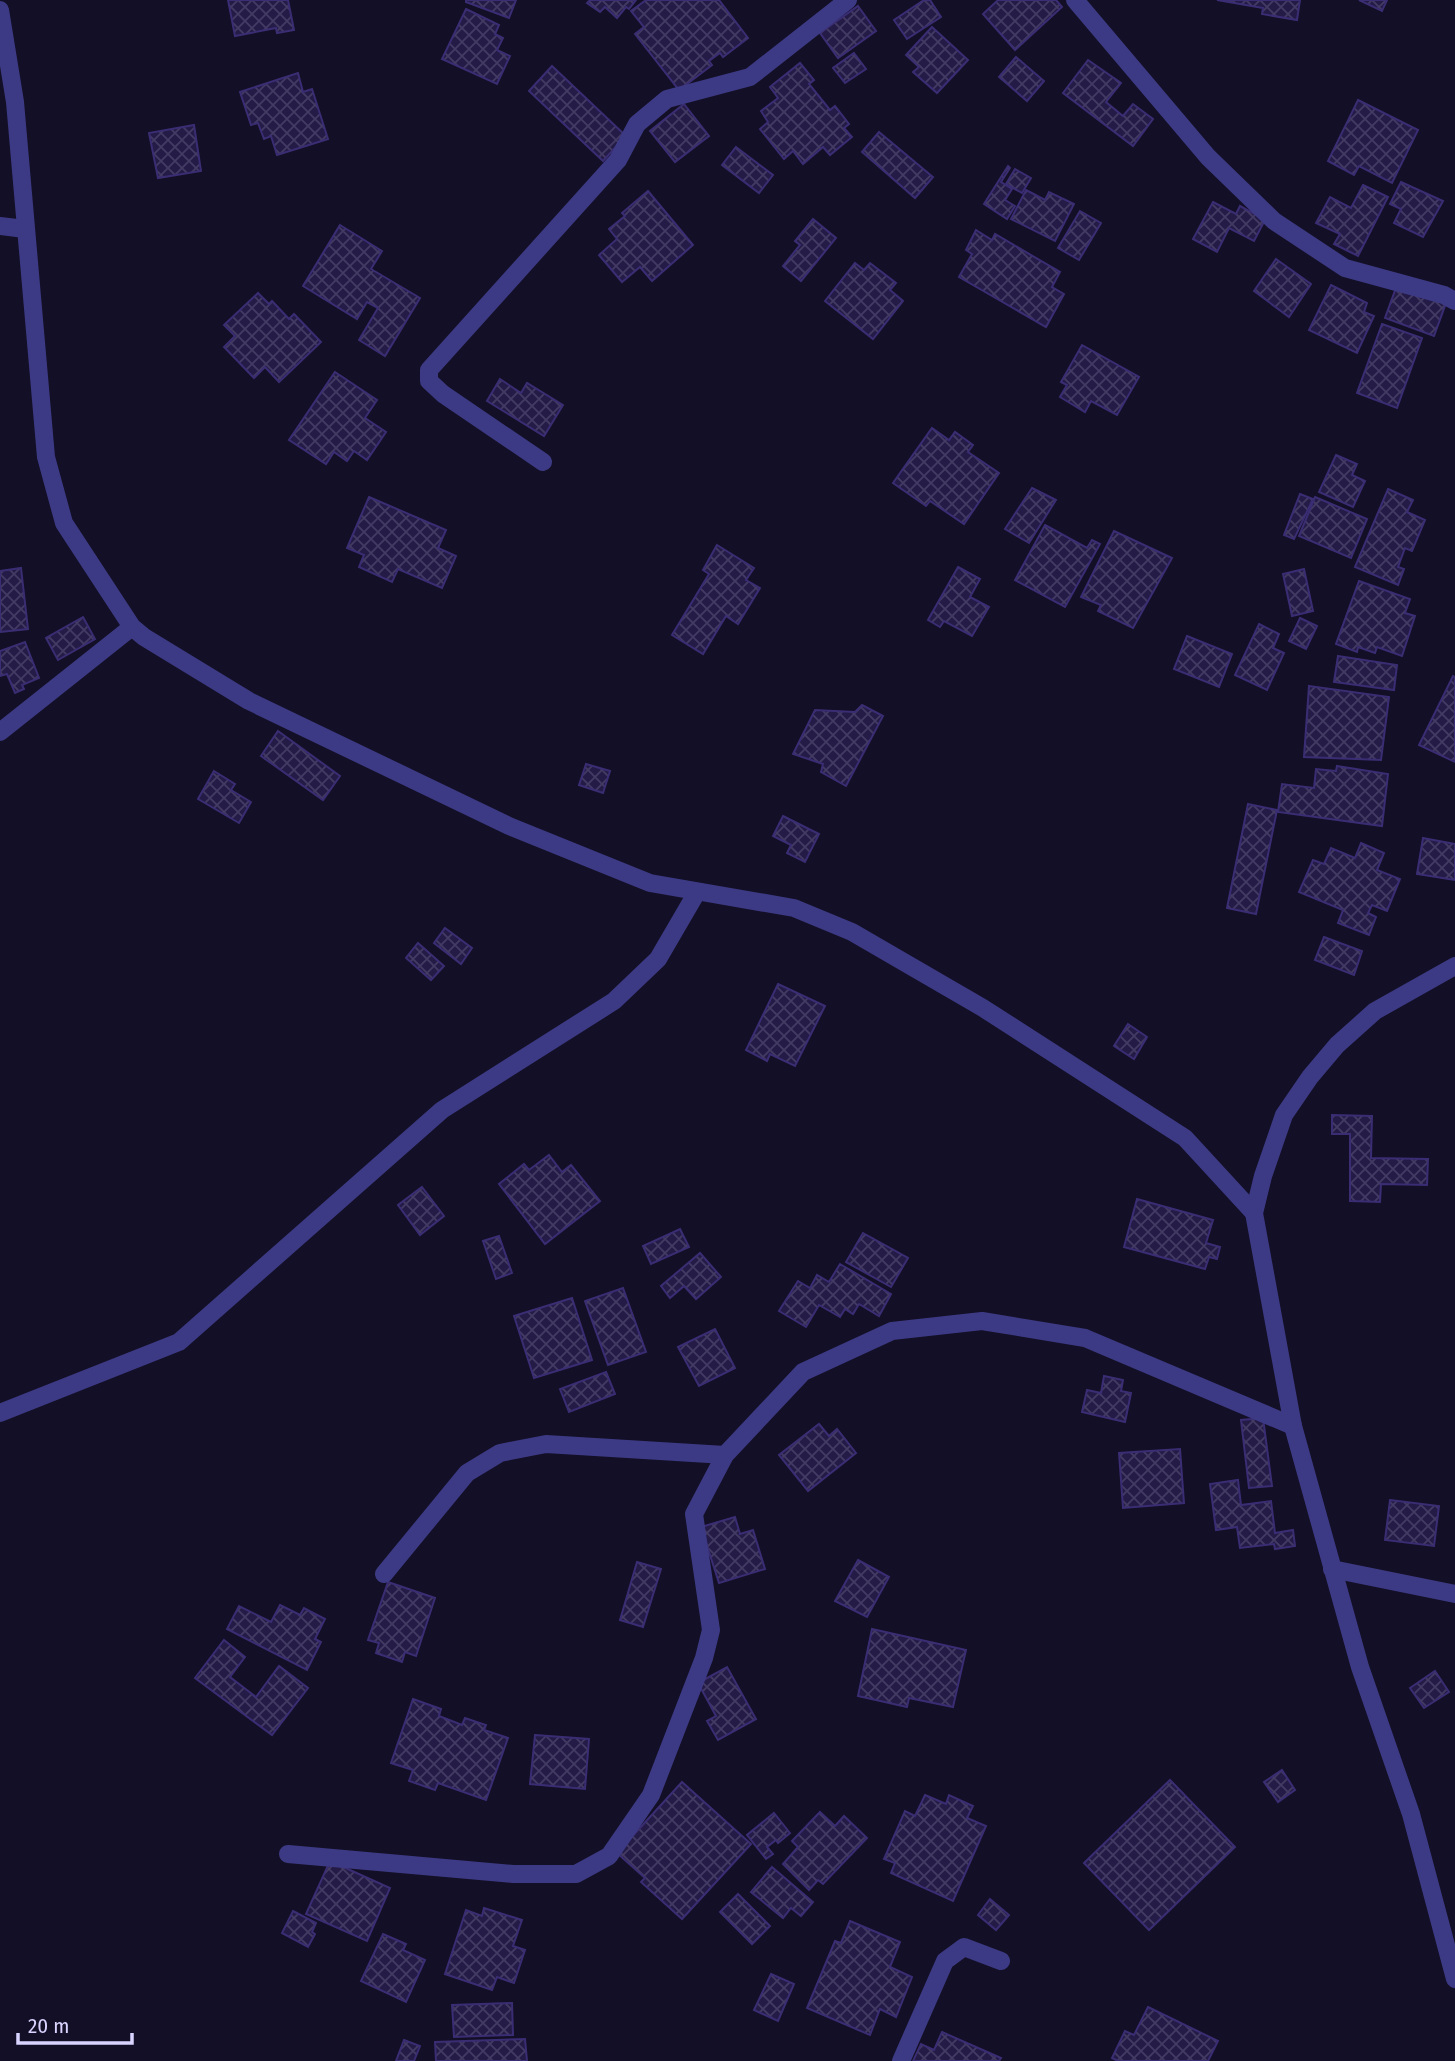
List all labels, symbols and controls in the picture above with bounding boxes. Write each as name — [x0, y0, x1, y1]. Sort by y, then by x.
scale bar — [18, 2002, 131, 2046]
text: 20 m — [28, 2013, 69, 2039]

